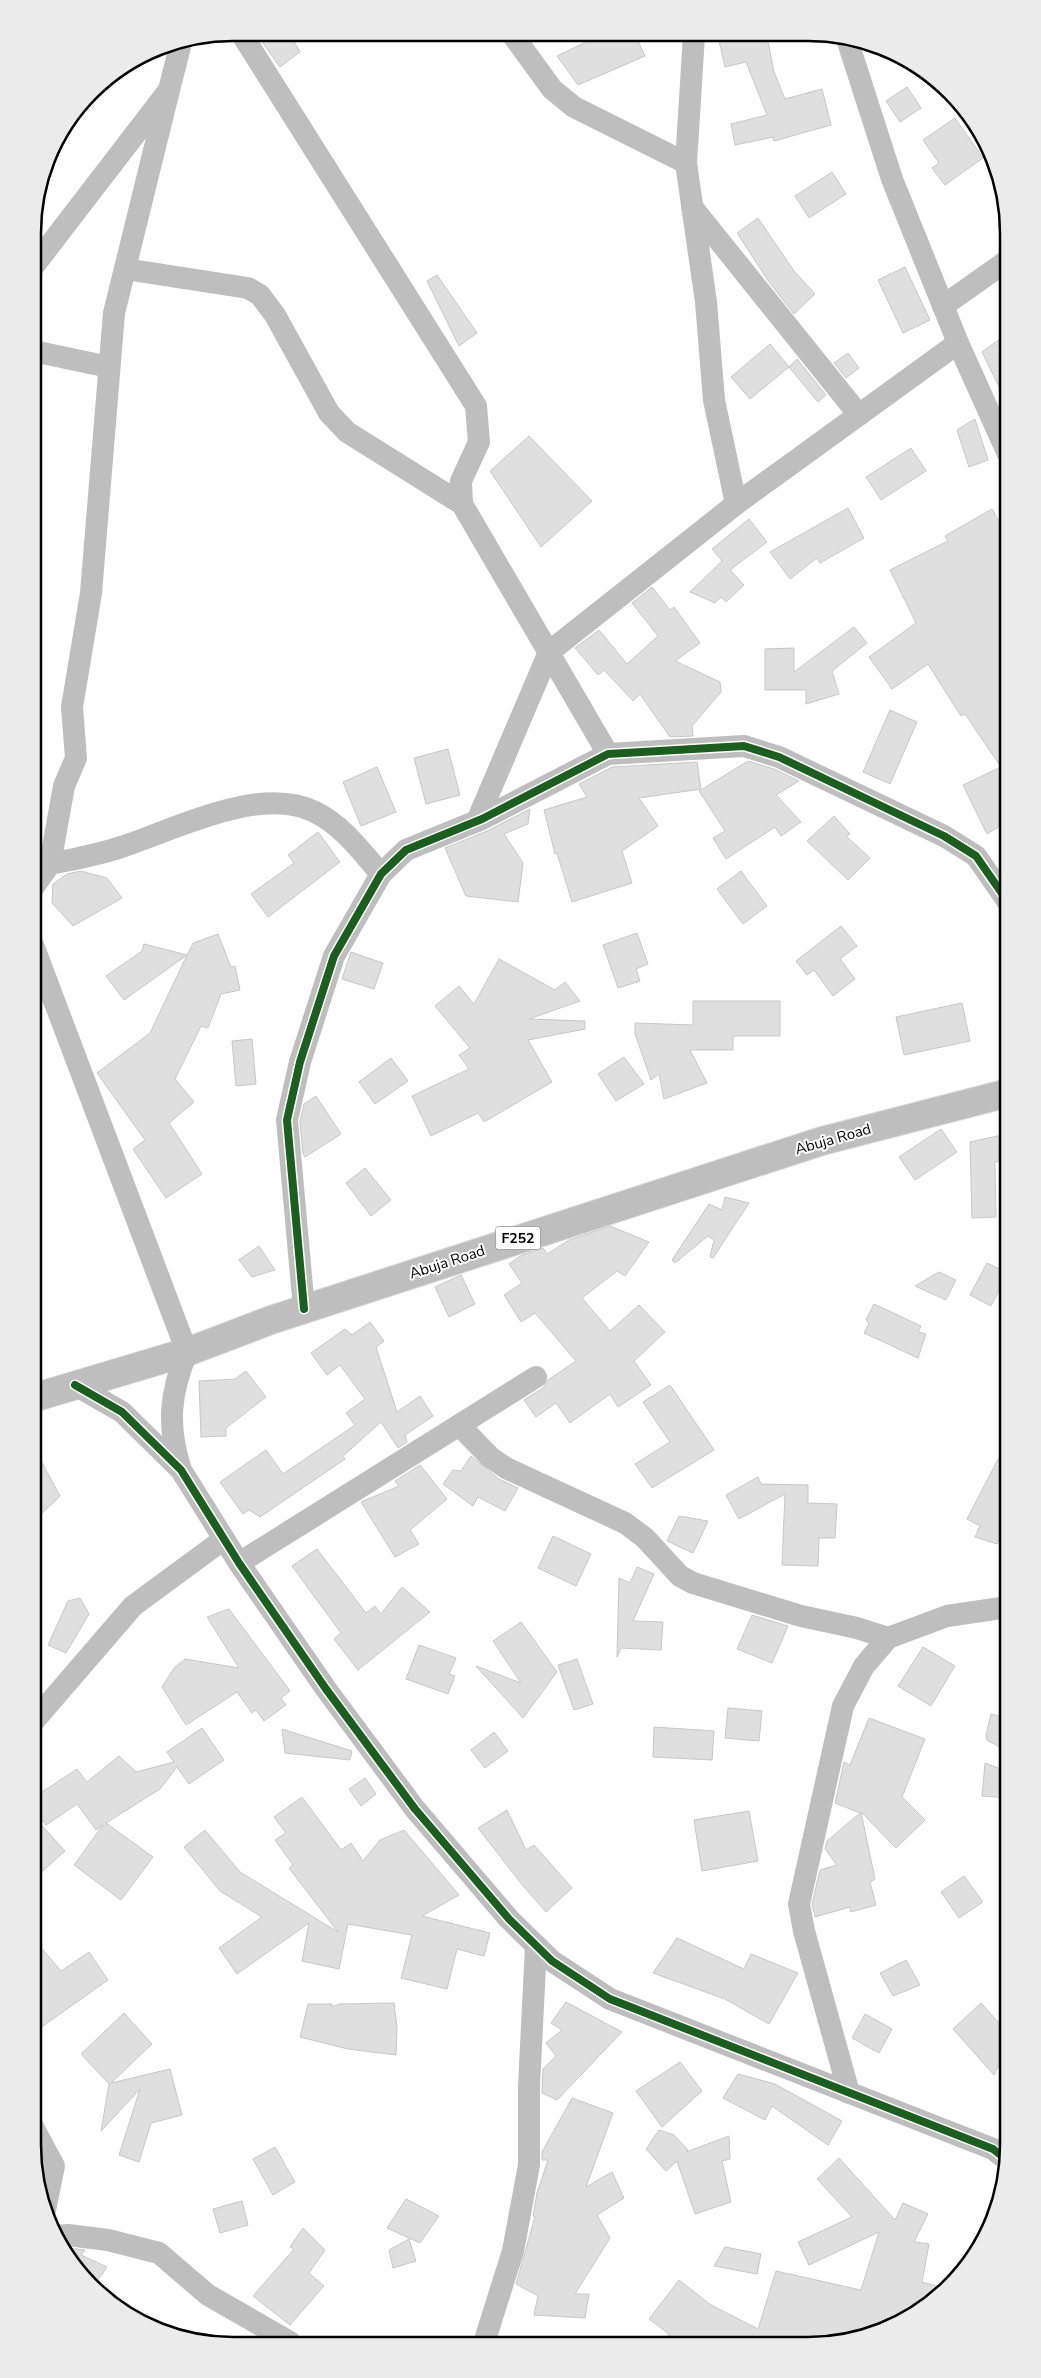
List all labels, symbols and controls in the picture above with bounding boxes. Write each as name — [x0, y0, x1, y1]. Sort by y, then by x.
street label: Abuja Road — [793, 1119, 873, 1159]
road number: F252 — [496, 1226, 540, 1250]
street label: Abuja Road — [407, 1240, 487, 1284]

